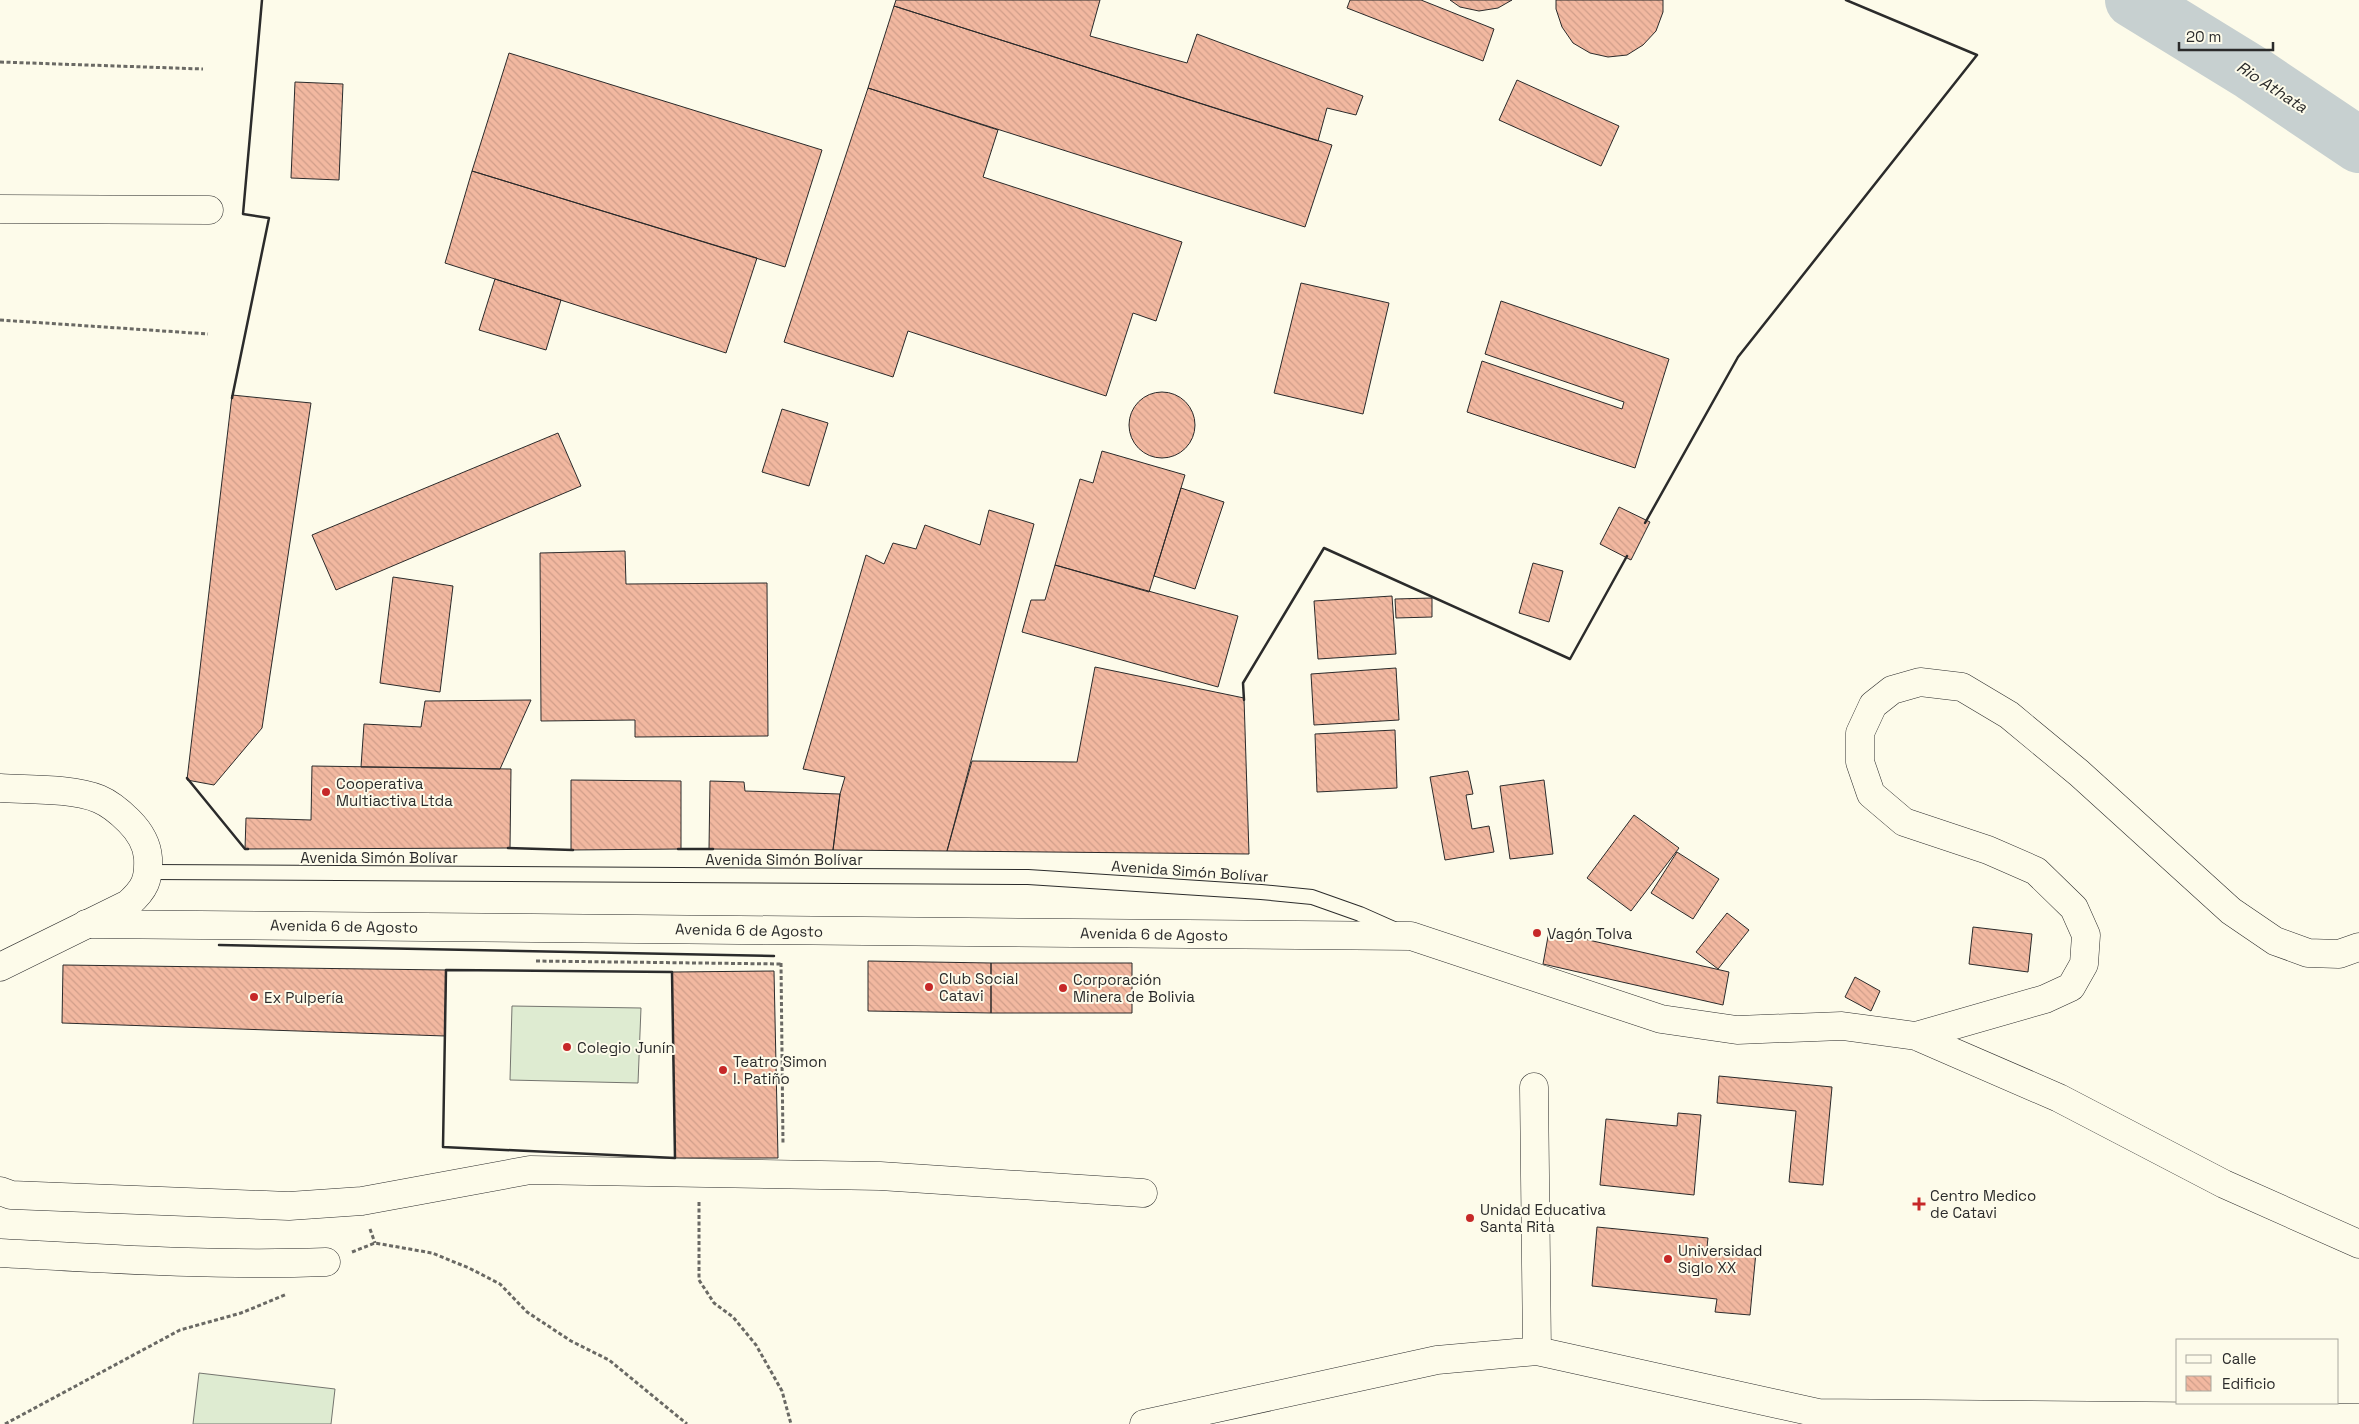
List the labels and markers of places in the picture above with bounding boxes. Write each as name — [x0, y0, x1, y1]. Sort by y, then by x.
place label: Cooperativa Multiactiva Ltda — [336, 774, 453, 810]
marker: Cooperativa Multiactiva Ltda — [320, 786, 332, 798]
place label: Vagón Tolva — [1547, 924, 1633, 943]
marker: Vagón Tolva — [1531, 927, 1543, 939]
place label: Club Social Catavi — [939, 969, 1018, 1005]
place label: Corporación Minera de Bolivia — [1073, 970, 1195, 1006]
marker: Club Social Catavi — [923, 981, 935, 993]
marker: Corporación Minera de Bolivia — [1057, 982, 1069, 994]
place label: Ex Pulpería — [264, 988, 344, 1007]
marker: Ex Pulpería — [248, 991, 260, 1003]
place label: Colegio Junín — [577, 1038, 675, 1057]
marker: Colegio Junín — [561, 1041, 573, 1053]
place label: Teatro Simon I. Patiño — [733, 1052, 827, 1088]
marker: Teatro Simon I. Patiño — [717, 1064, 729, 1076]
place label: Centro Medico de Catavi — [1930, 1186, 2036, 1222]
marker: Centro Medico de Catavi — [1912, 1197, 1926, 1211]
place label: Unidad Educativa Santa Rita — [1480, 1200, 1606, 1236]
marker: Unidad Educativa Santa Rita — [1464, 1212, 1476, 1224]
place label: Universidad Siglo XX — [1678, 1241, 1762, 1277]
marker: Universidad Siglo XX — [1662, 1253, 1674, 1265]

